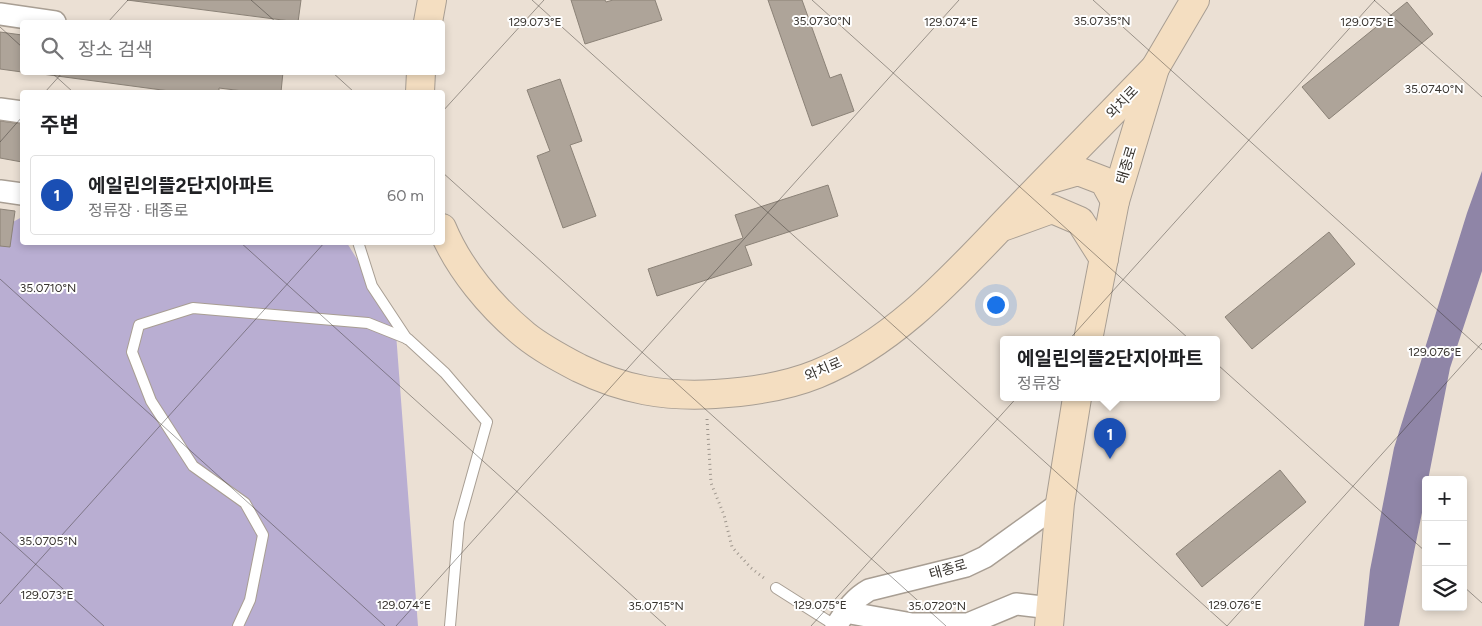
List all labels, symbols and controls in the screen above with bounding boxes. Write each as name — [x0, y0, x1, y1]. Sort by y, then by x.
text: 35.0730°N — [793, 14, 851, 28]
text: 35.0735°N — [1073, 14, 1131, 28]
text: 129.073°E — [508, 15, 562, 29]
text: 129.074°E — [924, 15, 978, 29]
text: 129.075°E — [1340, 15, 1394, 29]
search box — [20, 20, 445, 75]
icon: search — [38, 34, 66, 62]
text: 장소 검색 — [78, 38, 153, 61]
street label: 와치로 — [1103, 82, 1142, 122]
text: 35.0740°N — [1405, 82, 1463, 96]
text: 주변 — [40, 112, 79, 137]
street label: 태종로 — [1113, 144, 1140, 186]
text: 에일린의뜰2단지아파트 — [88, 174, 274, 197]
text: 1 — [54, 186, 60, 205]
text: 60 m — [387, 186, 424, 205]
text: 정류장 · 태종로 — [88, 201, 188, 220]
text: 35.0710°N — [20, 281, 76, 295]
your location — [983, 292, 1009, 318]
popup — [1000, 336, 1220, 401]
text: 129.076°E — [1408, 345, 1462, 359]
text: 에일린의뜰2단지아파트 — [1017, 347, 1203, 370]
street label: 와치로 — [802, 354, 844, 385]
text: 정류장 — [1017, 374, 1061, 393]
pin: 1 — [1094, 418, 1126, 459]
map controls — [1422, 476, 1467, 611]
button: + — [1422, 476, 1467, 521]
button: − — [1422, 521, 1467, 566]
text: 35.0705°N — [19, 534, 77, 548]
street label: 태종로 — [927, 556, 969, 583]
button: layers — [1422, 566, 1467, 611]
text: 129.073°E — [20, 588, 74, 602]
text: 129.074°E — [377, 598, 431, 612]
text: 129.075°E — [793, 598, 847, 612]
text: 129.076°E — [1208, 598, 1262, 612]
text: 35.0715°N — [628, 599, 684, 613]
text: 35.0720°N — [908, 599, 966, 613]

